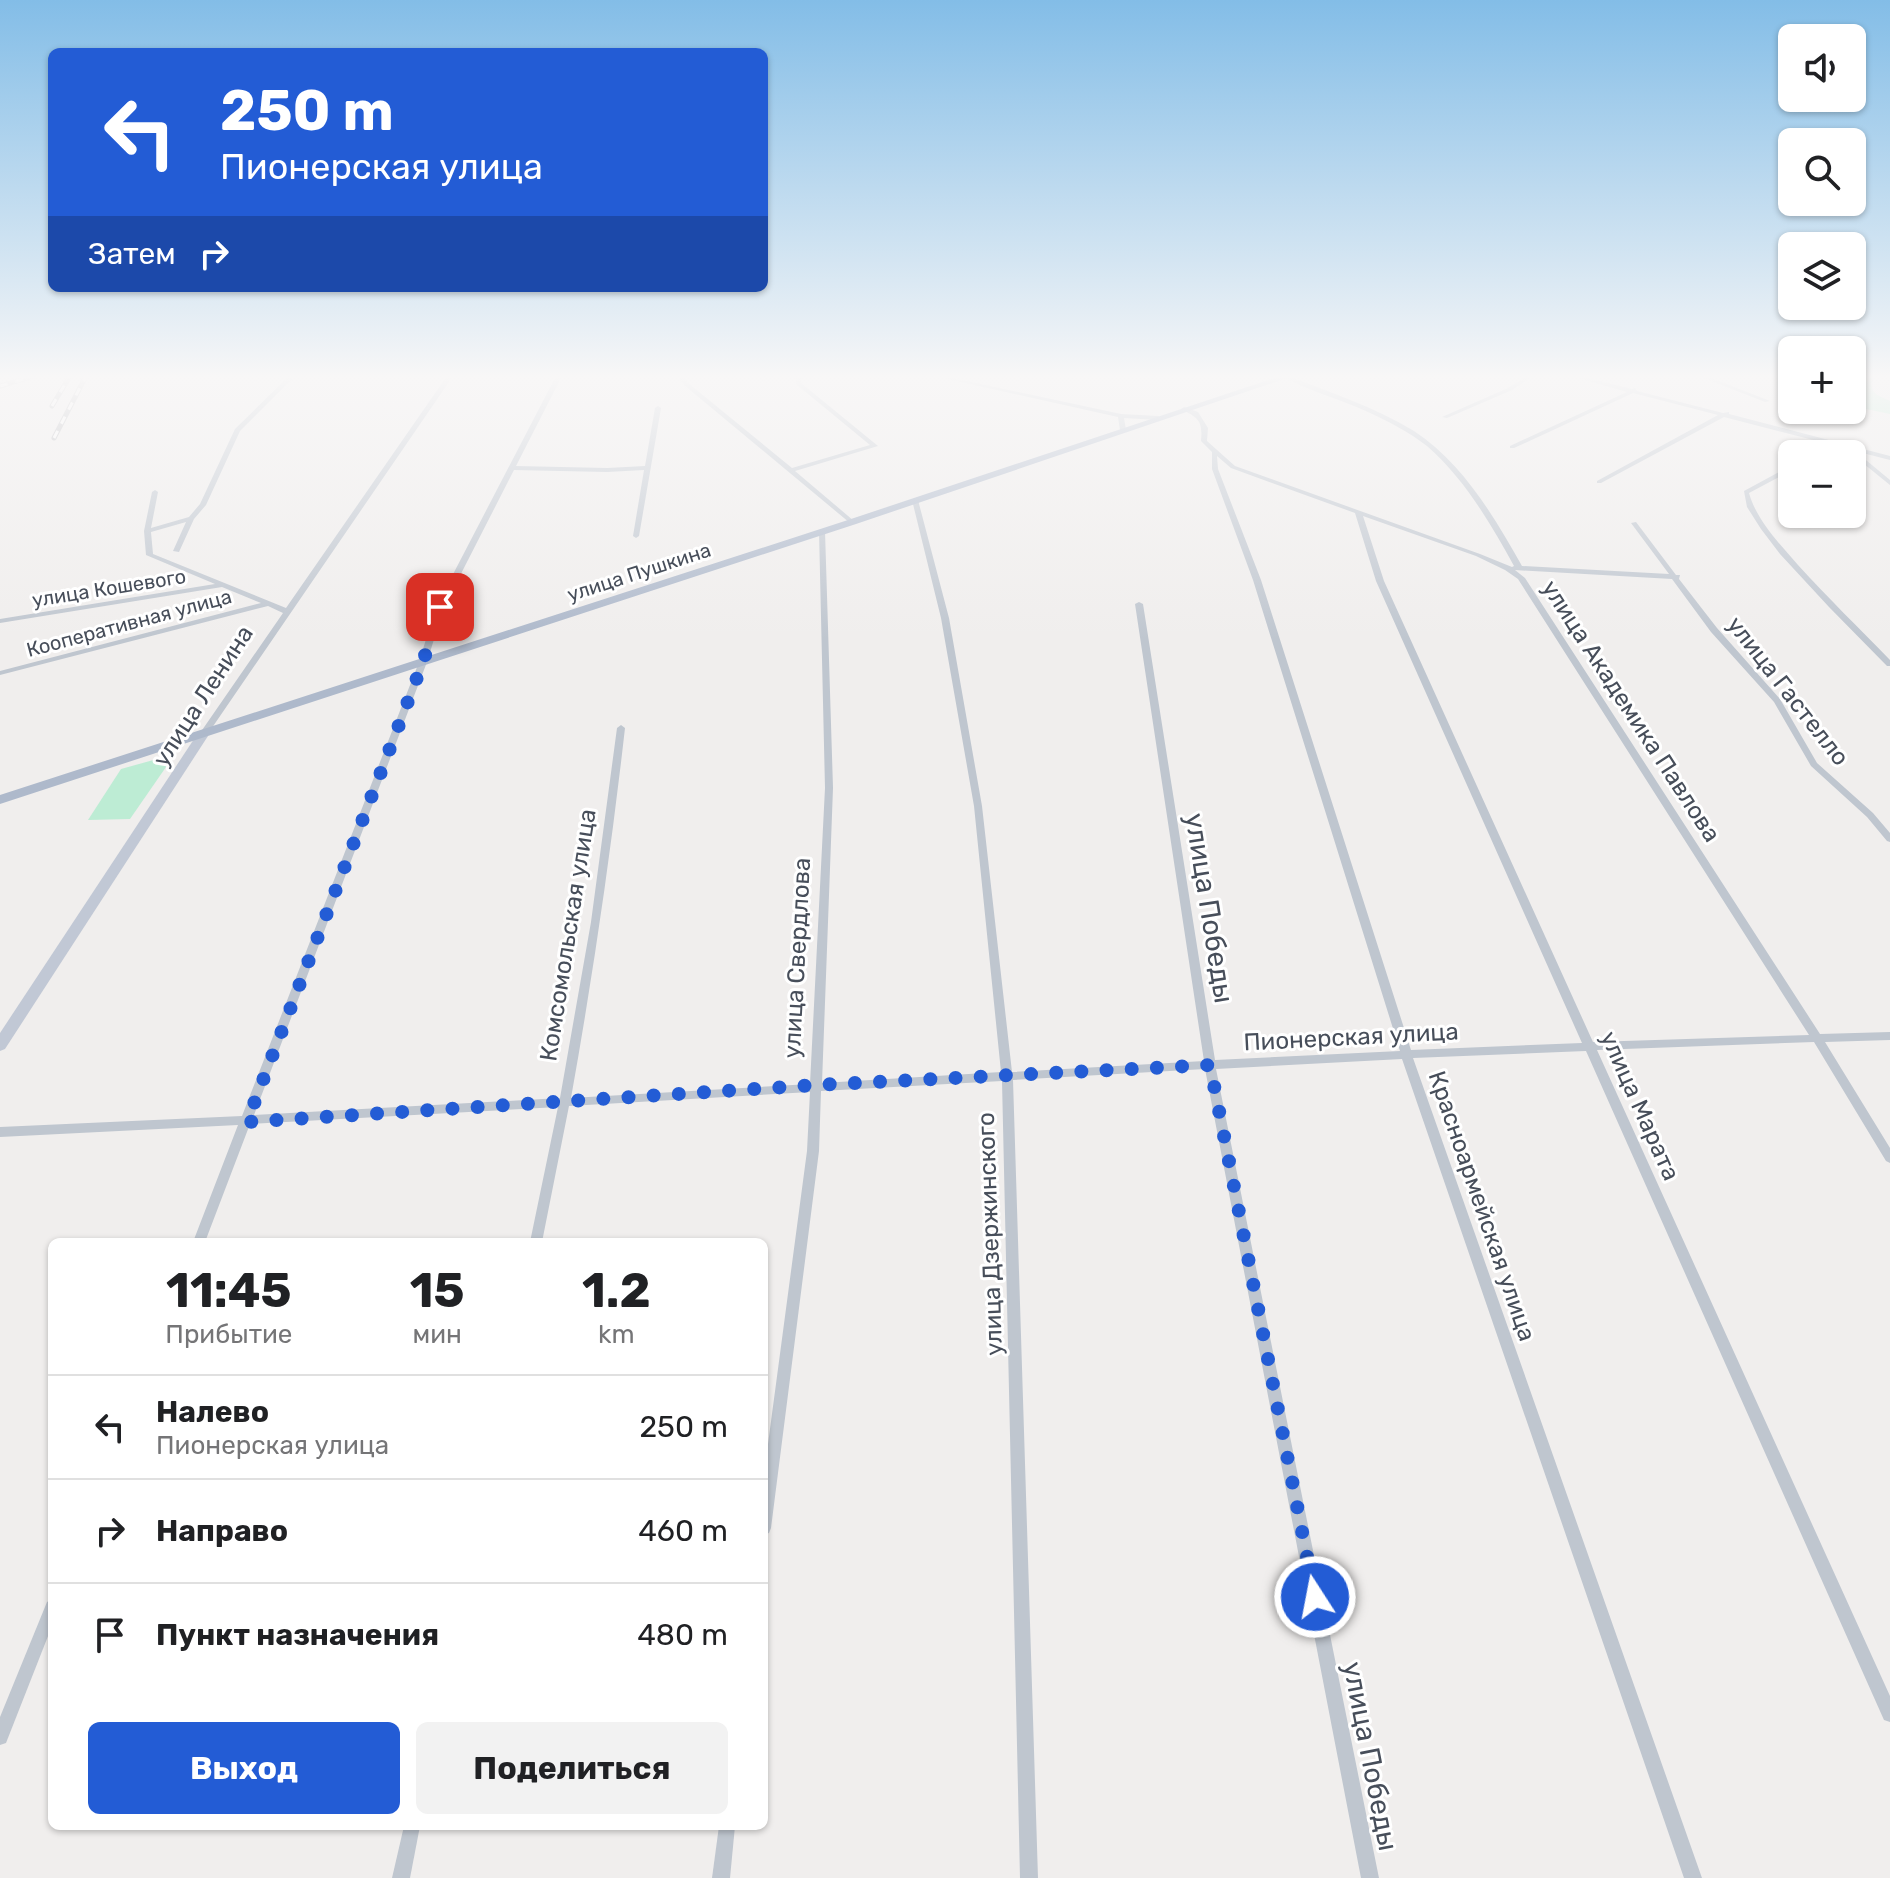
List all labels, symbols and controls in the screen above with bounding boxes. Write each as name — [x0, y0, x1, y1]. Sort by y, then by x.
map controls — [1778, 24, 1866, 528]
button: sound — [1778, 24, 1866, 112]
text: 250 m — [220, 78, 394, 144]
icon: left — [88, 80, 192, 184]
button: search — [1778, 128, 1866, 216]
text: Пионерская улица — [220, 145, 543, 188]
icon: right — [192, 232, 236, 276]
button: layers — [1778, 232, 1866, 320]
text: Затем — [88, 236, 176, 272]
button: + — [1778, 336, 1866, 424]
button: − — [1778, 440, 1866, 528]
street label: улица Пушкина — [564, 537, 714, 607]
street label: улица Кошевого — [30, 564, 188, 612]
pin — [406, 573, 474, 641]
street label: улица Академика Павлова — [1536, 575, 1726, 847]
street label: Кооперативная улица — [24, 584, 234, 662]
icon: arrive — [418, 585, 462, 629]
street label: улица Гастелло — [1721, 611, 1855, 771]
street label: улица Ленина — [147, 620, 259, 772]
street label: Комсомольская улица — [534, 807, 602, 1063]
street label: улица Победы — [1178, 811, 1241, 1005]
street label: улица Свердлова — [778, 857, 816, 1059]
street label: Пионерская улица — [1243, 1017, 1459, 1057]
street label: улица Марата — [1595, 1027, 1685, 1185]
street label: Красноармейская улица — [1423, 1067, 1541, 1345]
street label: улица Дзержинского — [972, 1112, 1008, 1356]
text: 11:45 — [166, 1262, 292, 1319]
text: 15 — [410, 1262, 465, 1319]
text: 1.2 — [582, 1262, 651, 1319]
text: Прибытие — [165, 1319, 292, 1350]
text: мин — [412, 1319, 462, 1350]
text: km — [598, 1319, 635, 1350]
text: Налево — [156, 1394, 269, 1430]
icon: left — [88, 1405, 132, 1449]
text: 250 m — [640, 1409, 728, 1445]
text: Пионерская улица — [156, 1430, 389, 1461]
icon: right — [88, 1509, 132, 1553]
text: Направо — [156, 1513, 288, 1549]
text: 460 m — [638, 1513, 728, 1549]
position arrow — [1273, 1555, 1357, 1639]
icon: arrive — [88, 1613, 132, 1657]
text: Пункт назначения — [156, 1617, 439, 1653]
text: 480 m — [637, 1617, 728, 1653]
street label: улица Победы — [1336, 1659, 1405, 1853]
button: Выход — [88, 1722, 400, 1814]
button: Поделиться — [416, 1722, 728, 1814]

